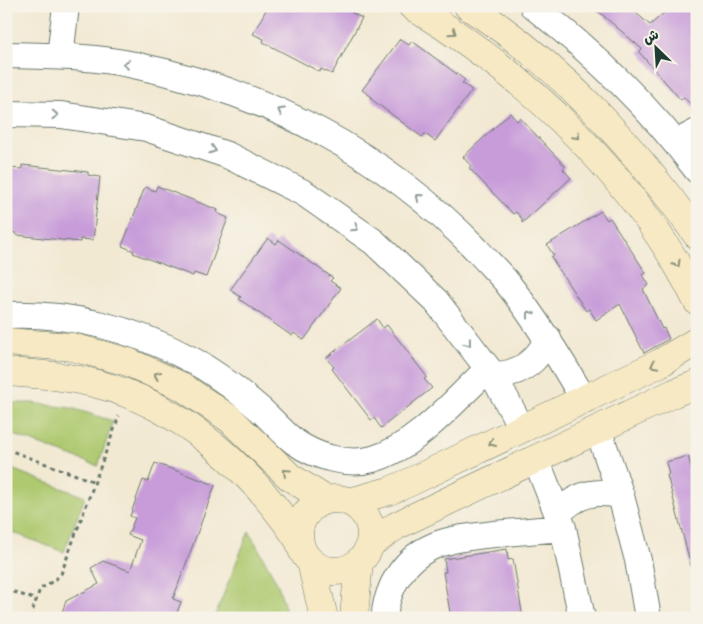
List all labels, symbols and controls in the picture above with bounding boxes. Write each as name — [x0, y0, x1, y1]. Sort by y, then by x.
north arrow — [630, 22, 680, 72]
text: ش — [639, 24, 661, 48]
one-way arrow — [447, 26, 457, 35]
one-way arrow — [122, 59, 130, 70]
one-way arrow — [277, 107, 286, 117]
one-way arrow — [52, 110, 59, 120]
one-way arrow — [571, 131, 580, 140]
one-way arrow — [208, 144, 217, 154]
one-way arrow — [415, 193, 424, 202]
one-way arrow — [349, 222, 358, 231]
one-way arrow — [671, 259, 681, 268]
one-way arrow — [527, 310, 536, 320]
one-way arrow — [463, 337, 471, 346]
one-way arrow — [651, 359, 660, 369]
one-way arrow — [154, 371, 163, 381]
one-way arrow — [488, 437, 497, 447]
one-way arrow — [283, 469, 292, 478]

